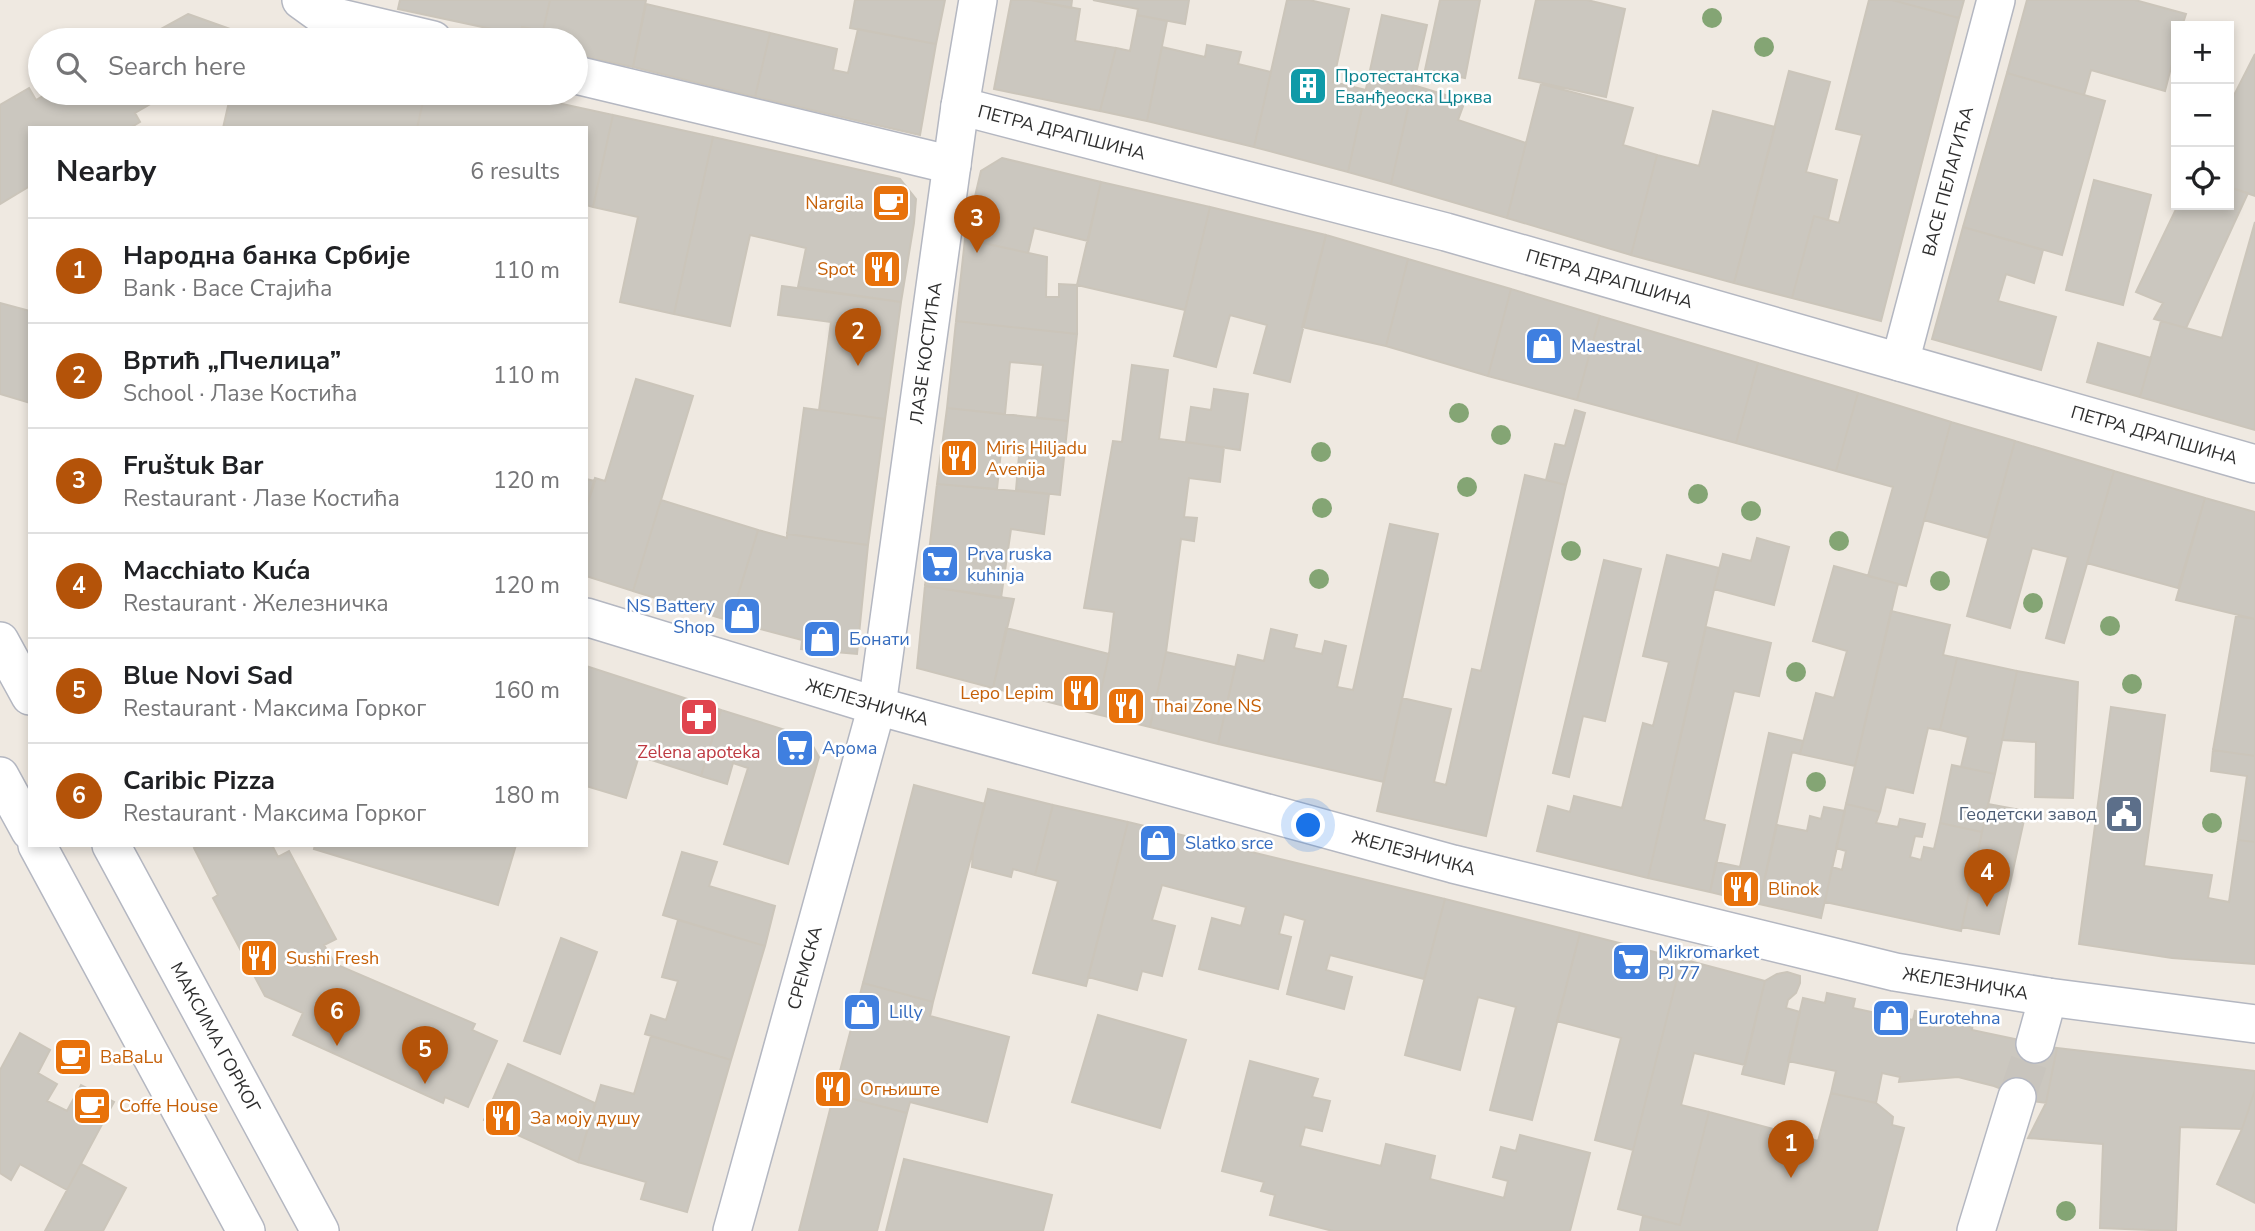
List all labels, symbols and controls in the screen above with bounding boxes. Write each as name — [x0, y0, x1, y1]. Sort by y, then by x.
map controls — [2171, 21, 2234, 210]
button: + — [2171, 21, 2234, 84]
search box — [28, 28, 588, 105]
icon: search — [52, 48, 90, 86]
text: Search here — [108, 49, 246, 84]
place label: Протестантска Еванђеоска Црква — [1335, 64, 1492, 109]
building icon: Протестантска Еванђеоска Црква — [1287, 65, 1329, 107]
button: − — [2171, 84, 2234, 147]
street label: ПЕТРА ДРАПШИНА — [975, 99, 1148, 166]
street label: ВАСЕ ПЕЛАГИЋА — [1917, 104, 1979, 259]
button: locate — [2171, 147, 2234, 210]
text: Nearby — [56, 151, 156, 192]
text: 6 results — [470, 156, 560, 187]
cafe icon: Nargila — [870, 182, 912, 224]
place label: Nargila — [805, 191, 864, 215]
pin: 3 — [954, 195, 1000, 253]
text: Народна банка Србије — [123, 238, 411, 273]
street label: ПЕТРА ДРАПШИНА — [1523, 244, 1696, 314]
restaurant icon: Spot — [861, 248, 903, 290]
text: 1 — [72, 255, 86, 286]
text: 110 m — [493, 255, 560, 286]
place label: Spot — [817, 257, 856, 281]
text: Bank · Васе Стајића — [123, 273, 332, 304]
street label: ЛАЗЕ КОСТИЋА — [904, 281, 948, 425]
pin: 2 — [835, 308, 881, 366]
shop icon: Maestral — [1523, 325, 1565, 367]
place label: Maestral — [1571, 334, 1642, 358]
text: Вртић „Пчелица” — [123, 343, 341, 378]
text: 2 — [72, 360, 86, 391]
text: 110 m — [493, 360, 560, 391]
text: School · Лазе Костића — [123, 378, 357, 409]
street label: ПЕТРА ДРАПШИНА — [2068, 400, 2241, 470]
place label: Miris Hiljadu Avenija — [986, 436, 1087, 481]
restaurant icon: Miris Hiljadu Avenija — [938, 437, 980, 479]
text: Fruštuk Bar — [123, 448, 263, 483]
text: 3 — [72, 465, 86, 496]
text: 120 m — [493, 465, 560, 496]
text: Restaurant · Лазе Костића — [123, 483, 400, 514]
place label: Prva ruska kuhinja — [967, 542, 1052, 587]
supermarket icon: Prva ruska kuhinja — [919, 543, 961, 585]
text: Macchiato Kuća — [123, 553, 310, 588]
text: 4 — [72, 570, 86, 601]
text: 120 m — [493, 570, 560, 601]
text: Restaurant · Железничка — [123, 588, 389, 619]
place label: NS Battery Shop — [626, 594, 716, 639]
shop icon: NS Battery Shop — [721, 595, 763, 637]
shop icon: Бонати — [801, 618, 843, 660]
place label: Бонати — [849, 627, 910, 651]
text: Blue Novi Sad — [123, 658, 293, 693]
restaurant icon: Lepo Lepim — [1060, 672, 1102, 714]
street label: ЖЕЛЕЗНИЧКА — [803, 673, 931, 732]
text: 5 — [72, 675, 86, 706]
text: 160 m — [493, 675, 560, 706]
place label: Lepo Lepim — [960, 681, 1054, 705]
restaurant icon: Thai Zone NS — [1105, 685, 1147, 727]
text: Restaurant · Максима Горког — [123, 693, 426, 724]
place label: Thai Zone NS — [1153, 694, 1262, 718]
pharmacy icon: Zelena apoteka — [678, 696, 720, 738]
supermarket icon: Арома — [774, 727, 816, 769]
place label: Арома — [822, 736, 878, 760]
place label: Zelena apoteka — [637, 740, 761, 764]
text: Caribic Pizza — [123, 763, 275, 798]
text: 6 — [72, 780, 86, 811]
text: 180 m — [493, 780, 560, 811]
public building icon: Геодетски завод — [2103, 793, 2145, 835]
text: Restaurant · Максима Горког — [123, 798, 426, 829]
place label: Геодетски завод — [1959, 802, 2097, 826]
your location — [1291, 808, 1325, 842]
shop icon: Slatko srce — [1137, 822, 1179, 864]
street label: ЖЕЛЕЗНИЧКА — [1350, 825, 1478, 881]
place label: Slatko srce — [1185, 831, 1273, 855]
pin: 4 — [1964, 849, 2010, 907]
restaurant icon: Blinok — [1720, 868, 1762, 910]
place label: Blinok — [1768, 877, 1820, 901]
street label: СРЕМСКА — [782, 923, 828, 1012]
restaurant icon: Sushi Fresh — [238, 937, 280, 979]
place label: Mikromarket PJ 77 — [1658, 940, 1760, 985]
supermarket icon: Mikromarket PJ 77 — [1610, 941, 1652, 983]
place label: Sushi Fresh — [286, 946, 379, 970]
street label: МАКСИМА ГОРКОГ — [165, 958, 266, 1118]
street label: ЖЕЛЕЗНИЧКА — [1901, 961, 2030, 1006]
pin: 6 — [314, 988, 360, 1046]
shop icon: Lilly — [841, 991, 883, 1033]
shop icon: Eurotehna — [1870, 997, 1912, 1039]
place label: Lilly — [889, 1000, 923, 1024]
place label: Eurotehna — [1918, 1006, 2001, 1030]
pin: 5 — [402, 1026, 448, 1084]
cafe icon: BaBaLu — [52, 1036, 94, 1078]
place label: BaBaLu — [100, 1045, 163, 1069]
restaurant icon: Огњиште — [812, 1068, 854, 1110]
place label: Огњиште — [860, 1077, 940, 1101]
cafe icon: Coffe House — [71, 1085, 113, 1127]
place label: Coffe House — [119, 1094, 218, 1118]
restaurant icon: За моју душу — [482, 1097, 524, 1139]
place label: За моју душу — [530, 1106, 641, 1130]
pin: 1 — [1768, 1120, 1814, 1178]

